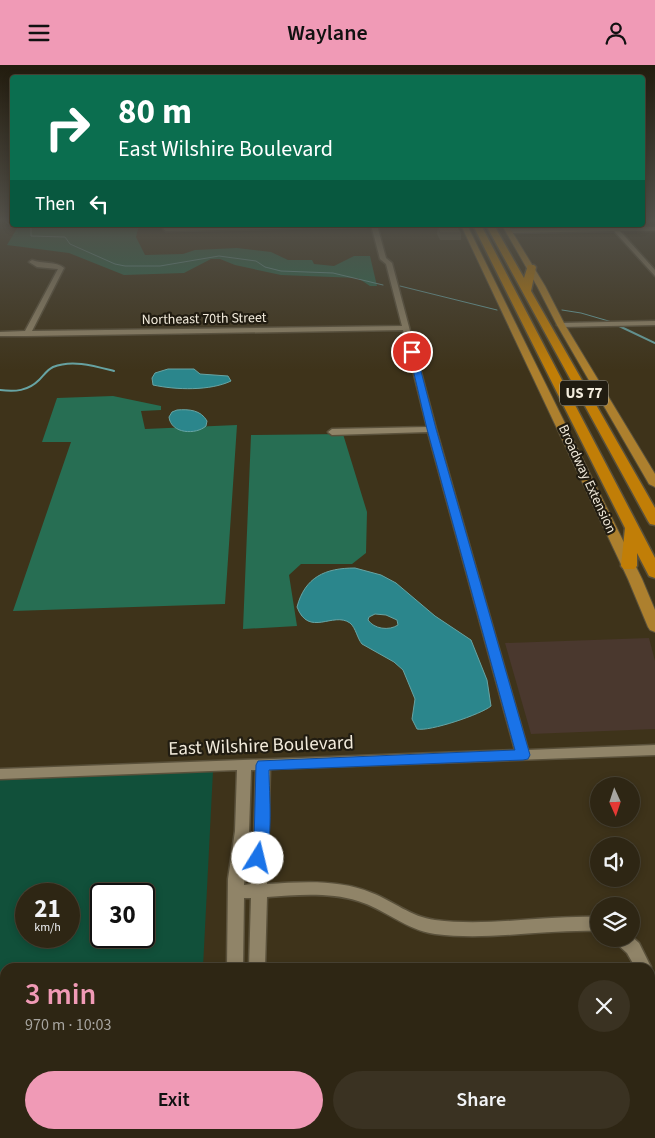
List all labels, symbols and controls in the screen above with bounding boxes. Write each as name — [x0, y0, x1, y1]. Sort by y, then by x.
text: Waylane — [287, 17, 368, 49]
icon: menu — [25, 19, 53, 47]
icon: person — [602, 19, 630, 47]
text: 80 m — [118, 87, 192, 137]
icon: right — [35, 95, 100, 160]
text: East Wilshire Boulevard — [118, 133, 333, 165]
icon: left — [85, 190, 113, 218]
text: Then — [35, 191, 75, 218]
street label: Northeast 70th Street — [141, 308, 267, 330]
pin — [391, 331, 433, 373]
icon: arrive — [398, 338, 426, 366]
road number: US 77 — [560, 381, 608, 405]
street label: Broadway Extension — [553, 421, 621, 537]
street label: East Wilshire Boulevard — [168, 729, 354, 763]
north arrow — [590, 777, 640, 827]
map controls — [590, 777, 640, 947]
position arrow — [231, 831, 283, 883]
button: sound — [590, 837, 640, 887]
speed limit sign: 30 — [90, 883, 155, 948]
text: 21 — [34, 891, 61, 927]
button: layers — [590, 897, 640, 947]
text: km/h — [34, 919, 61, 936]
text: 3 min — [25, 973, 96, 1016]
button: close — [578, 980, 630, 1032]
text: 970 m · 10:03 — [25, 1014, 112, 1036]
button: Exit — [25, 1071, 323, 1129]
button: Share — [333, 1071, 630, 1129]

